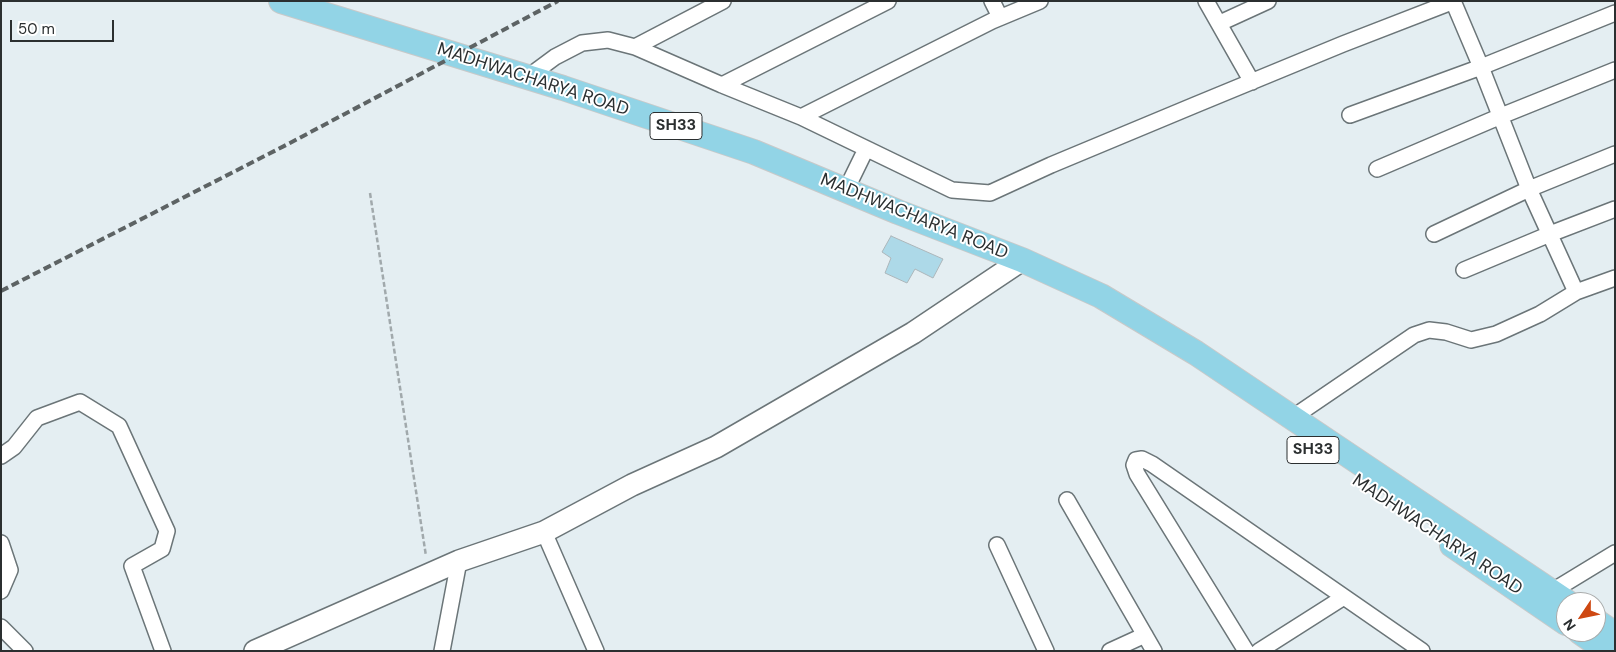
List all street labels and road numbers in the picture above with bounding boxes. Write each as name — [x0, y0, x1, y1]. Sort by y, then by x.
street label: MADHWACHARYA ROAD — [434, 39, 632, 121]
road number: SH33 — [650, 112, 702, 140]
street label: MADHWACHARYA ROAD — [817, 169, 1011, 265]
road number: SH33 — [1287, 436, 1339, 464]
street label: MADHWACHARYA ROAD — [1348, 470, 1526, 600]

